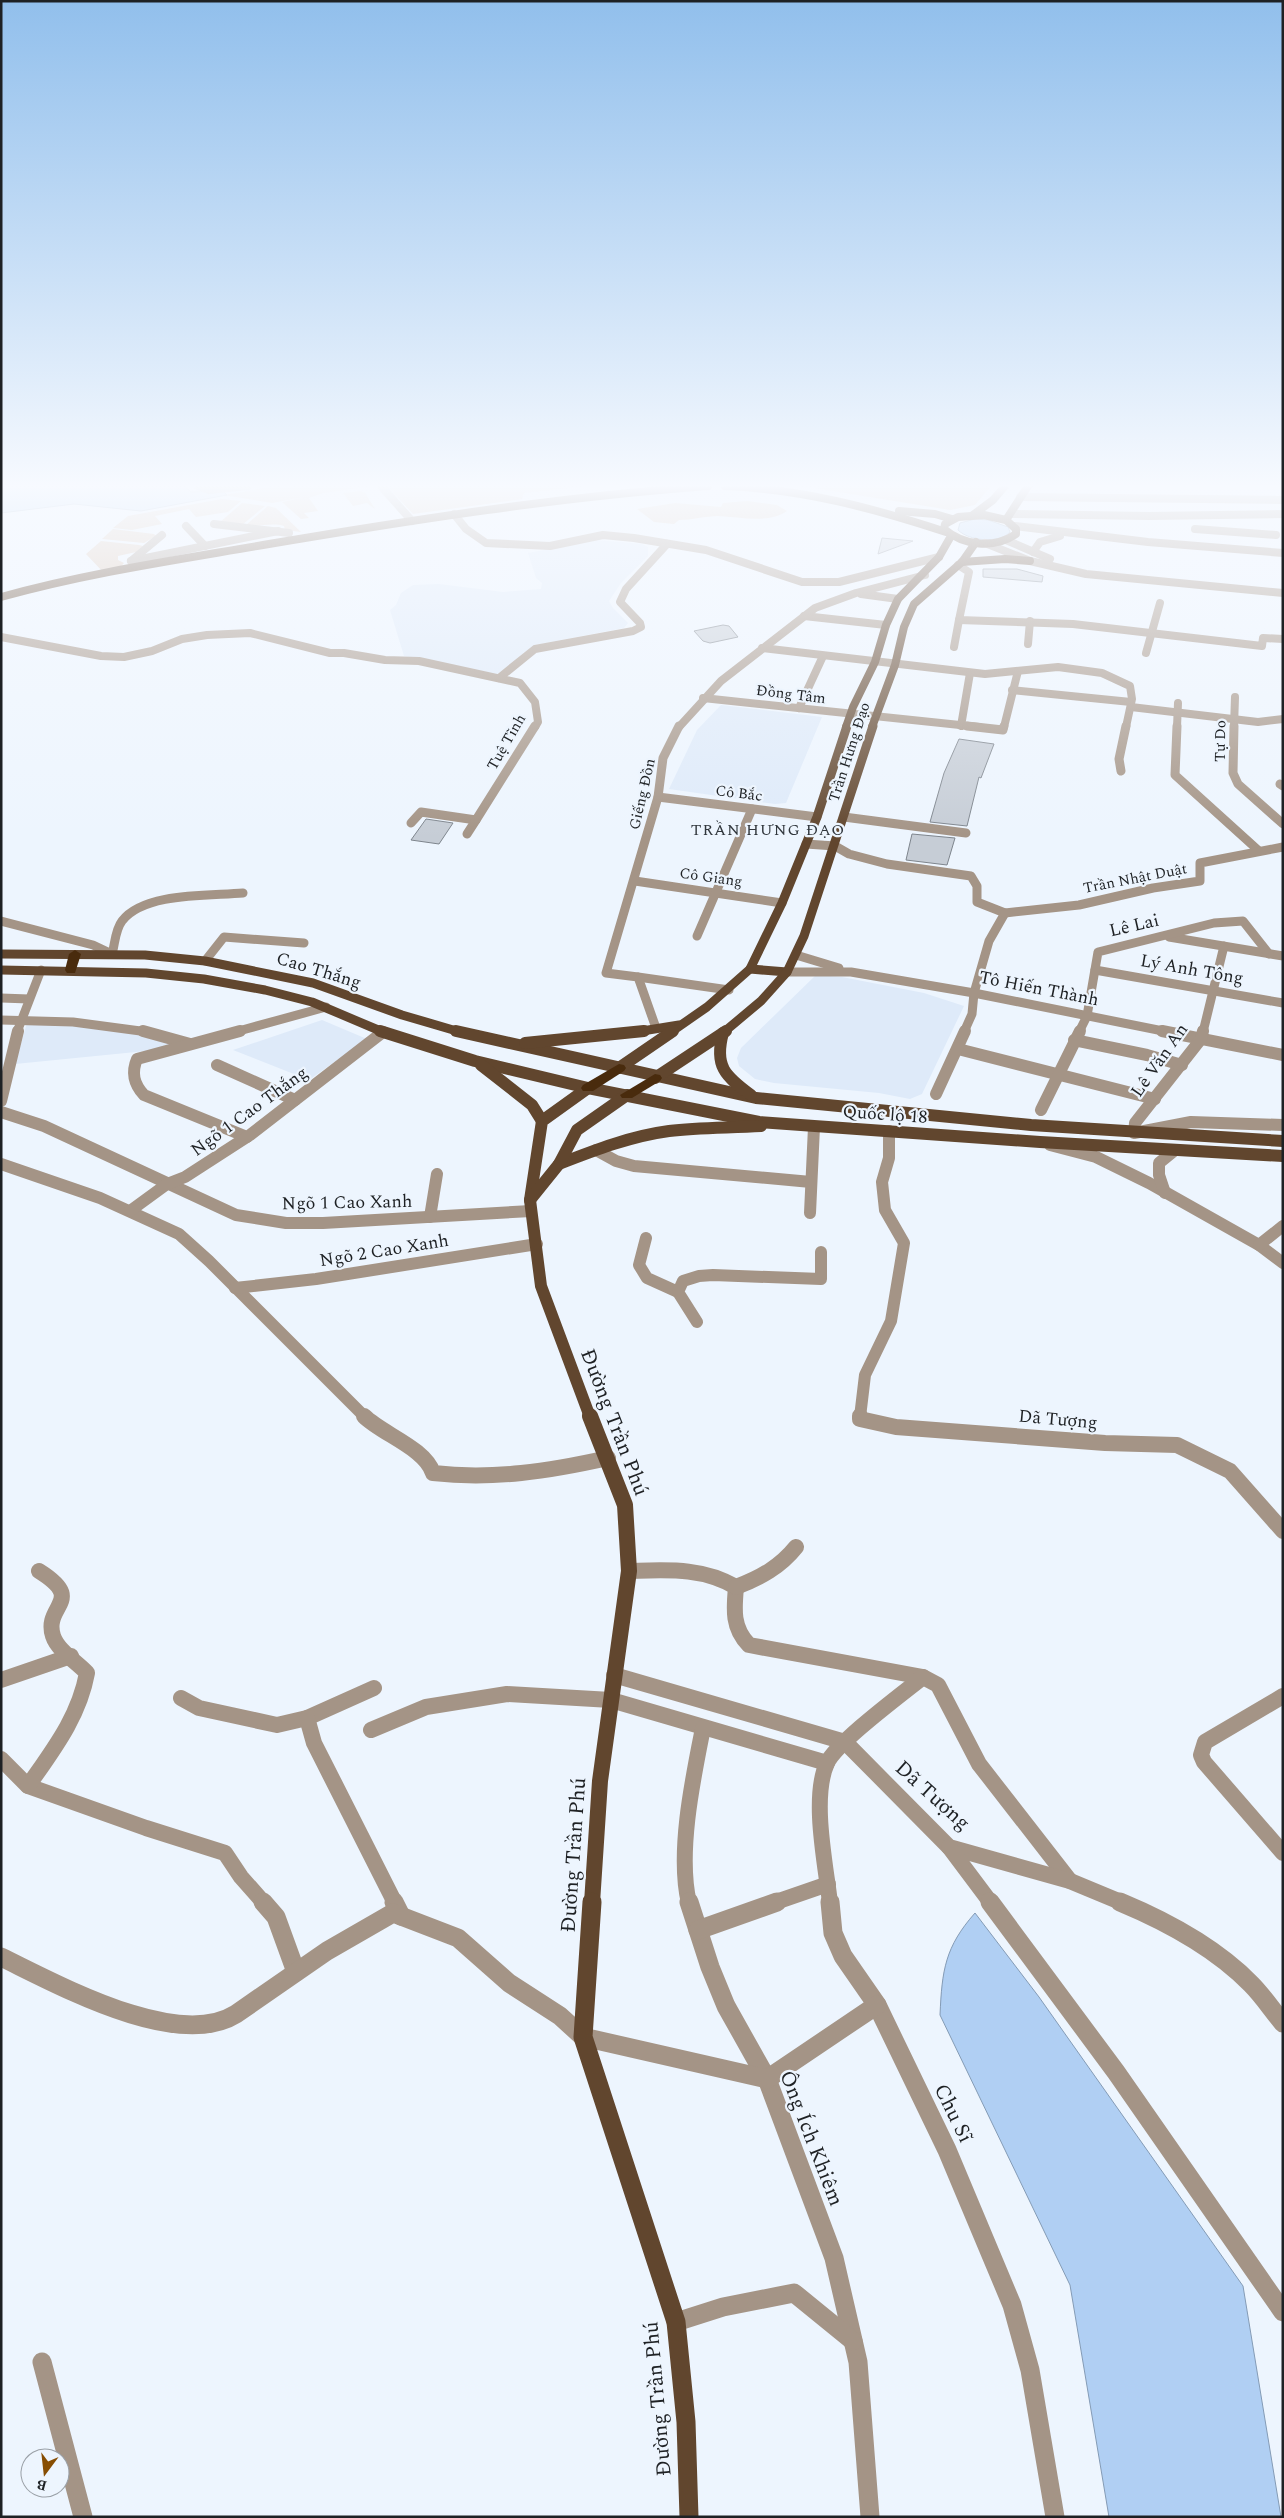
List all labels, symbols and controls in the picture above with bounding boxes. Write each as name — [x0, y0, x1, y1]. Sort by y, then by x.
street label: Đồng Tâm — [755, 679, 827, 710]
street label: Trần Hưng Đạo — [822, 699, 876, 805]
street label: Tuệ Tĩnh — [481, 710, 532, 775]
street label: Tự Do — [1209, 720, 1232, 762]
street label: Giếng Đồn — [623, 756, 662, 832]
street label: Cô Bắc — [714, 779, 764, 808]
district label: TRẦN HƯNG ĐẠO — [691, 818, 845, 842]
street label: Trần Nhật Duật — [1081, 857, 1189, 900]
street label: Cô Giang — [678, 862, 744, 893]
street label: Lê Lai — [1107, 907, 1162, 944]
street label: Cao Thắng — [273, 945, 365, 996]
street label: Lý Anh Tông — [1138, 947, 1246, 992]
street label: Tô Hiến Thành — [977, 964, 1101, 1013]
street label: Lê Văn An — [1124, 1018, 1195, 1103]
street label: Ngõ 1 Cao Thắng — [185, 1060, 314, 1163]
street label: Quốc lộ 18 — [842, 1098, 928, 1131]
street label: Ngõ 1 Cao Xanh — [282, 1188, 413, 1217]
street label: Ngõ 2 Cao Xanh — [317, 1227, 451, 1274]
street label: Đường Trần Phú — [571, 1344, 657, 1501]
street label: Dã Tượng — [1017, 1403, 1099, 1436]
street label: Dã Tượng — [887, 1753, 977, 1839]
street label: Đường Trần Phú — [553, 1776, 595, 1934]
street label: Ông Ích Khiêm — [770, 2066, 852, 2211]
street label: Chu Sĩ — [925, 2078, 981, 2149]
street label: Đường Trần Phú — [635, 2320, 681, 2478]
north arrow — [20, 2448, 70, 2498]
text: B — [34, 2474, 49, 2496]

